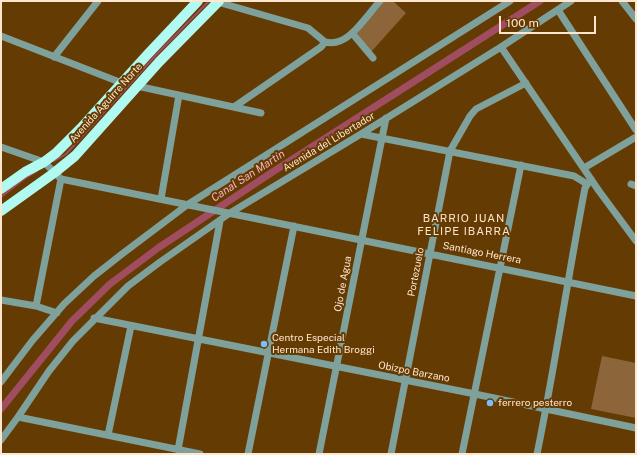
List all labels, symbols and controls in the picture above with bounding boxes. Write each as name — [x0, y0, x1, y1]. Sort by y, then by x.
scale bar — [501, 8, 598, 34]
text: 100 m — [506, 16, 539, 30]
street label: Avenida Aguirre Norte — [67, 61, 145, 145]
street label: Avenida del Libertador — [281, 110, 377, 174]
water label: Canal San Martín — [209, 147, 287, 205]
district label: BARRIO JUAN FELIPE IBARRA — [417, 212, 511, 238]
street label: Santiago Herrera — [442, 240, 522, 266]
street label: Portezuelo — [405, 246, 427, 298]
street label: Ojo de Agua — [332, 255, 354, 313]
place label: Centro Especial Hermana Edith Broggi — [272, 332, 375, 356]
marker: Centro Especial Hermana Edith Broggi — [259, 339, 269, 349]
street label: Obizpo Barzano — [377, 359, 451, 385]
place label: ferrero pesterro — [498, 397, 572, 409]
marker: ferrero pesterro — [485, 398, 495, 408]

